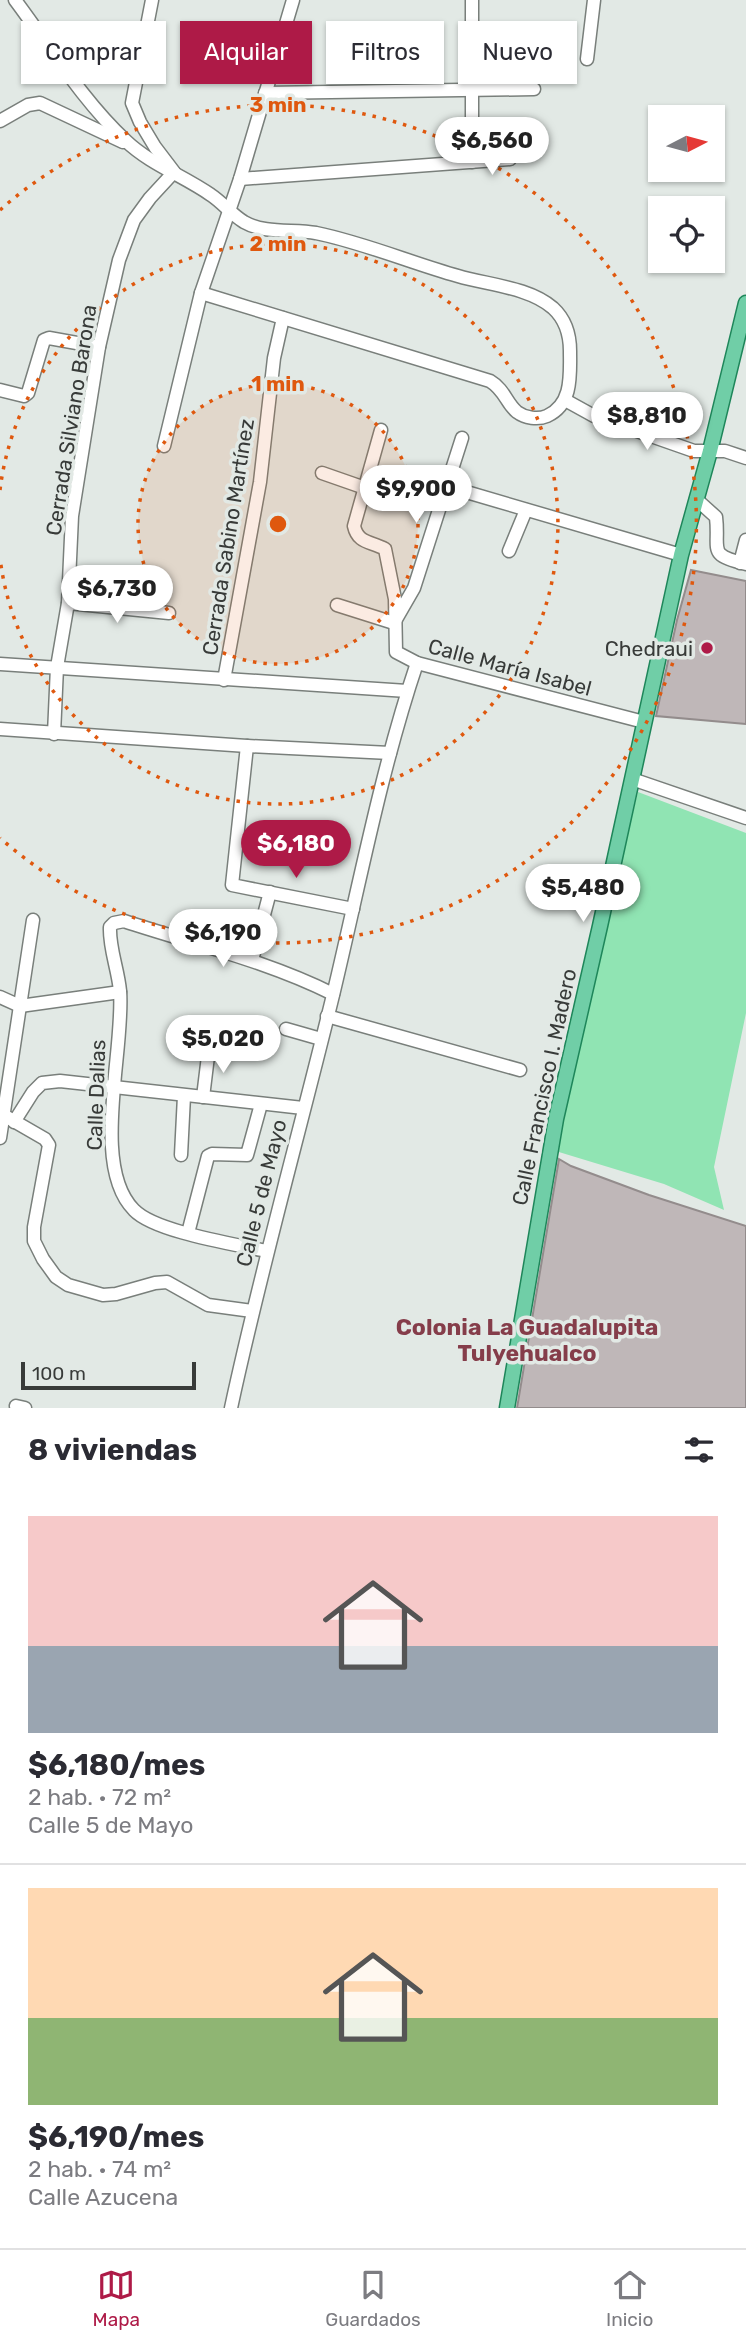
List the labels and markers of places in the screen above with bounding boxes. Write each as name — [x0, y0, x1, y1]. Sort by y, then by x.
pin: $6,560 — [435, 118, 549, 177]
pin: $8,810 — [590, 392, 704, 452]
pin: $9,900 — [359, 466, 473, 525]
centre of rings — [266, 512, 290, 536]
pin: $6,730 — [60, 566, 174, 625]
place label: Chedraui — [605, 636, 693, 661]
marker: Chedraui — [699, 640, 715, 656]
pin: $6,180 — [239, 820, 353, 880]
pin: $5,480 — [526, 864, 640, 924]
pin: $6,190 — [166, 909, 280, 969]
pin: $5,020 — [166, 1016, 280, 1075]

